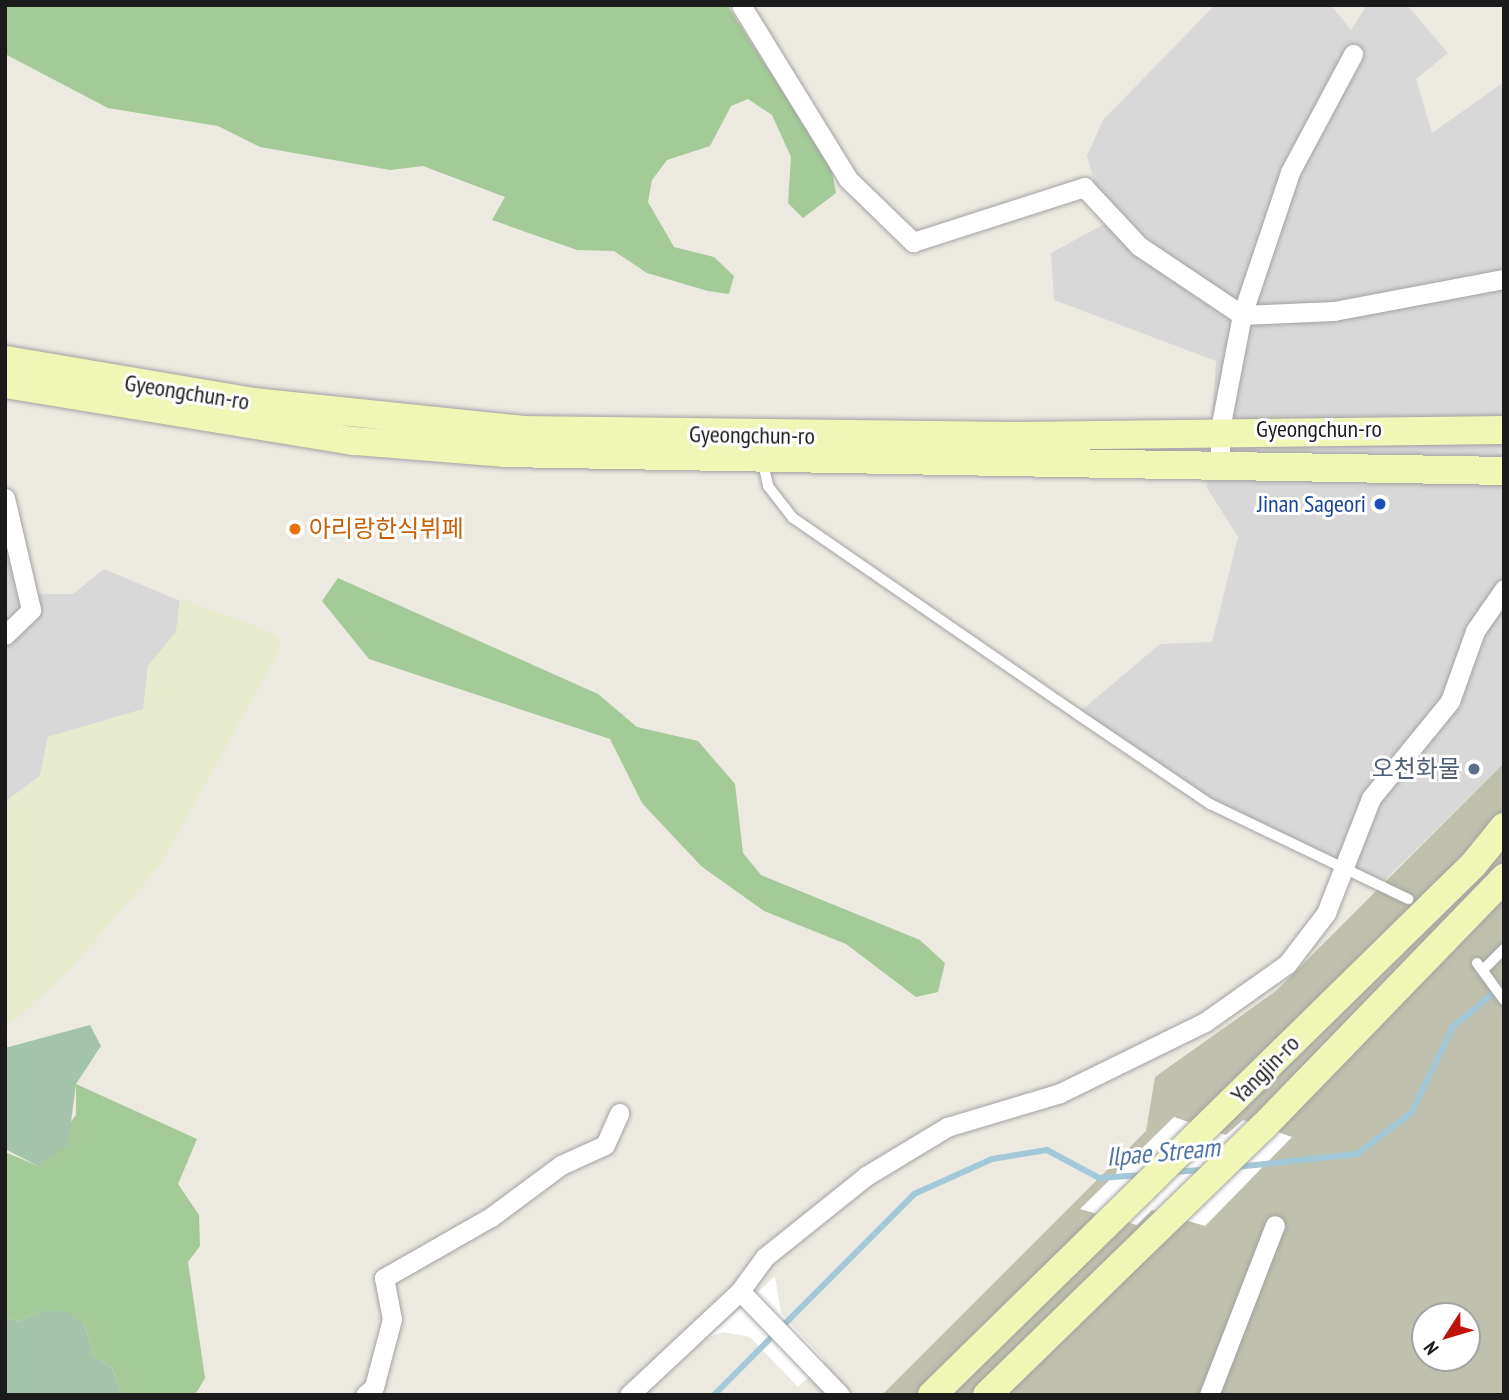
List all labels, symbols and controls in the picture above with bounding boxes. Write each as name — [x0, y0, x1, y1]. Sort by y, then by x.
street label: Gyeongchun-ro — [123, 368, 251, 416]
street label: Gyeongchun-ro — [1256, 415, 1382, 443]
street label: Gyeongchun-ro — [689, 420, 815, 450]
place label: Jinan Sageori — [1257, 490, 1366, 518]
marker: Jinan Sageori — [1372, 496, 1388, 512]
place label: 아리랑한식뷔페 — [309, 515, 464, 543]
marker: 아리랑한식뷔페 — [287, 521, 303, 537]
place label: 오천화물 — [1372, 755, 1460, 783]
marker: 오천화물 — [1466, 761, 1482, 777]
street label: Yangjin-ro — [1225, 1029, 1305, 1109]
water label: Ilpae Stream — [1105, 1132, 1221, 1172]
north arrow — [1411, 1302, 1481, 1372]
text: N — [1418, 1337, 1444, 1360]

